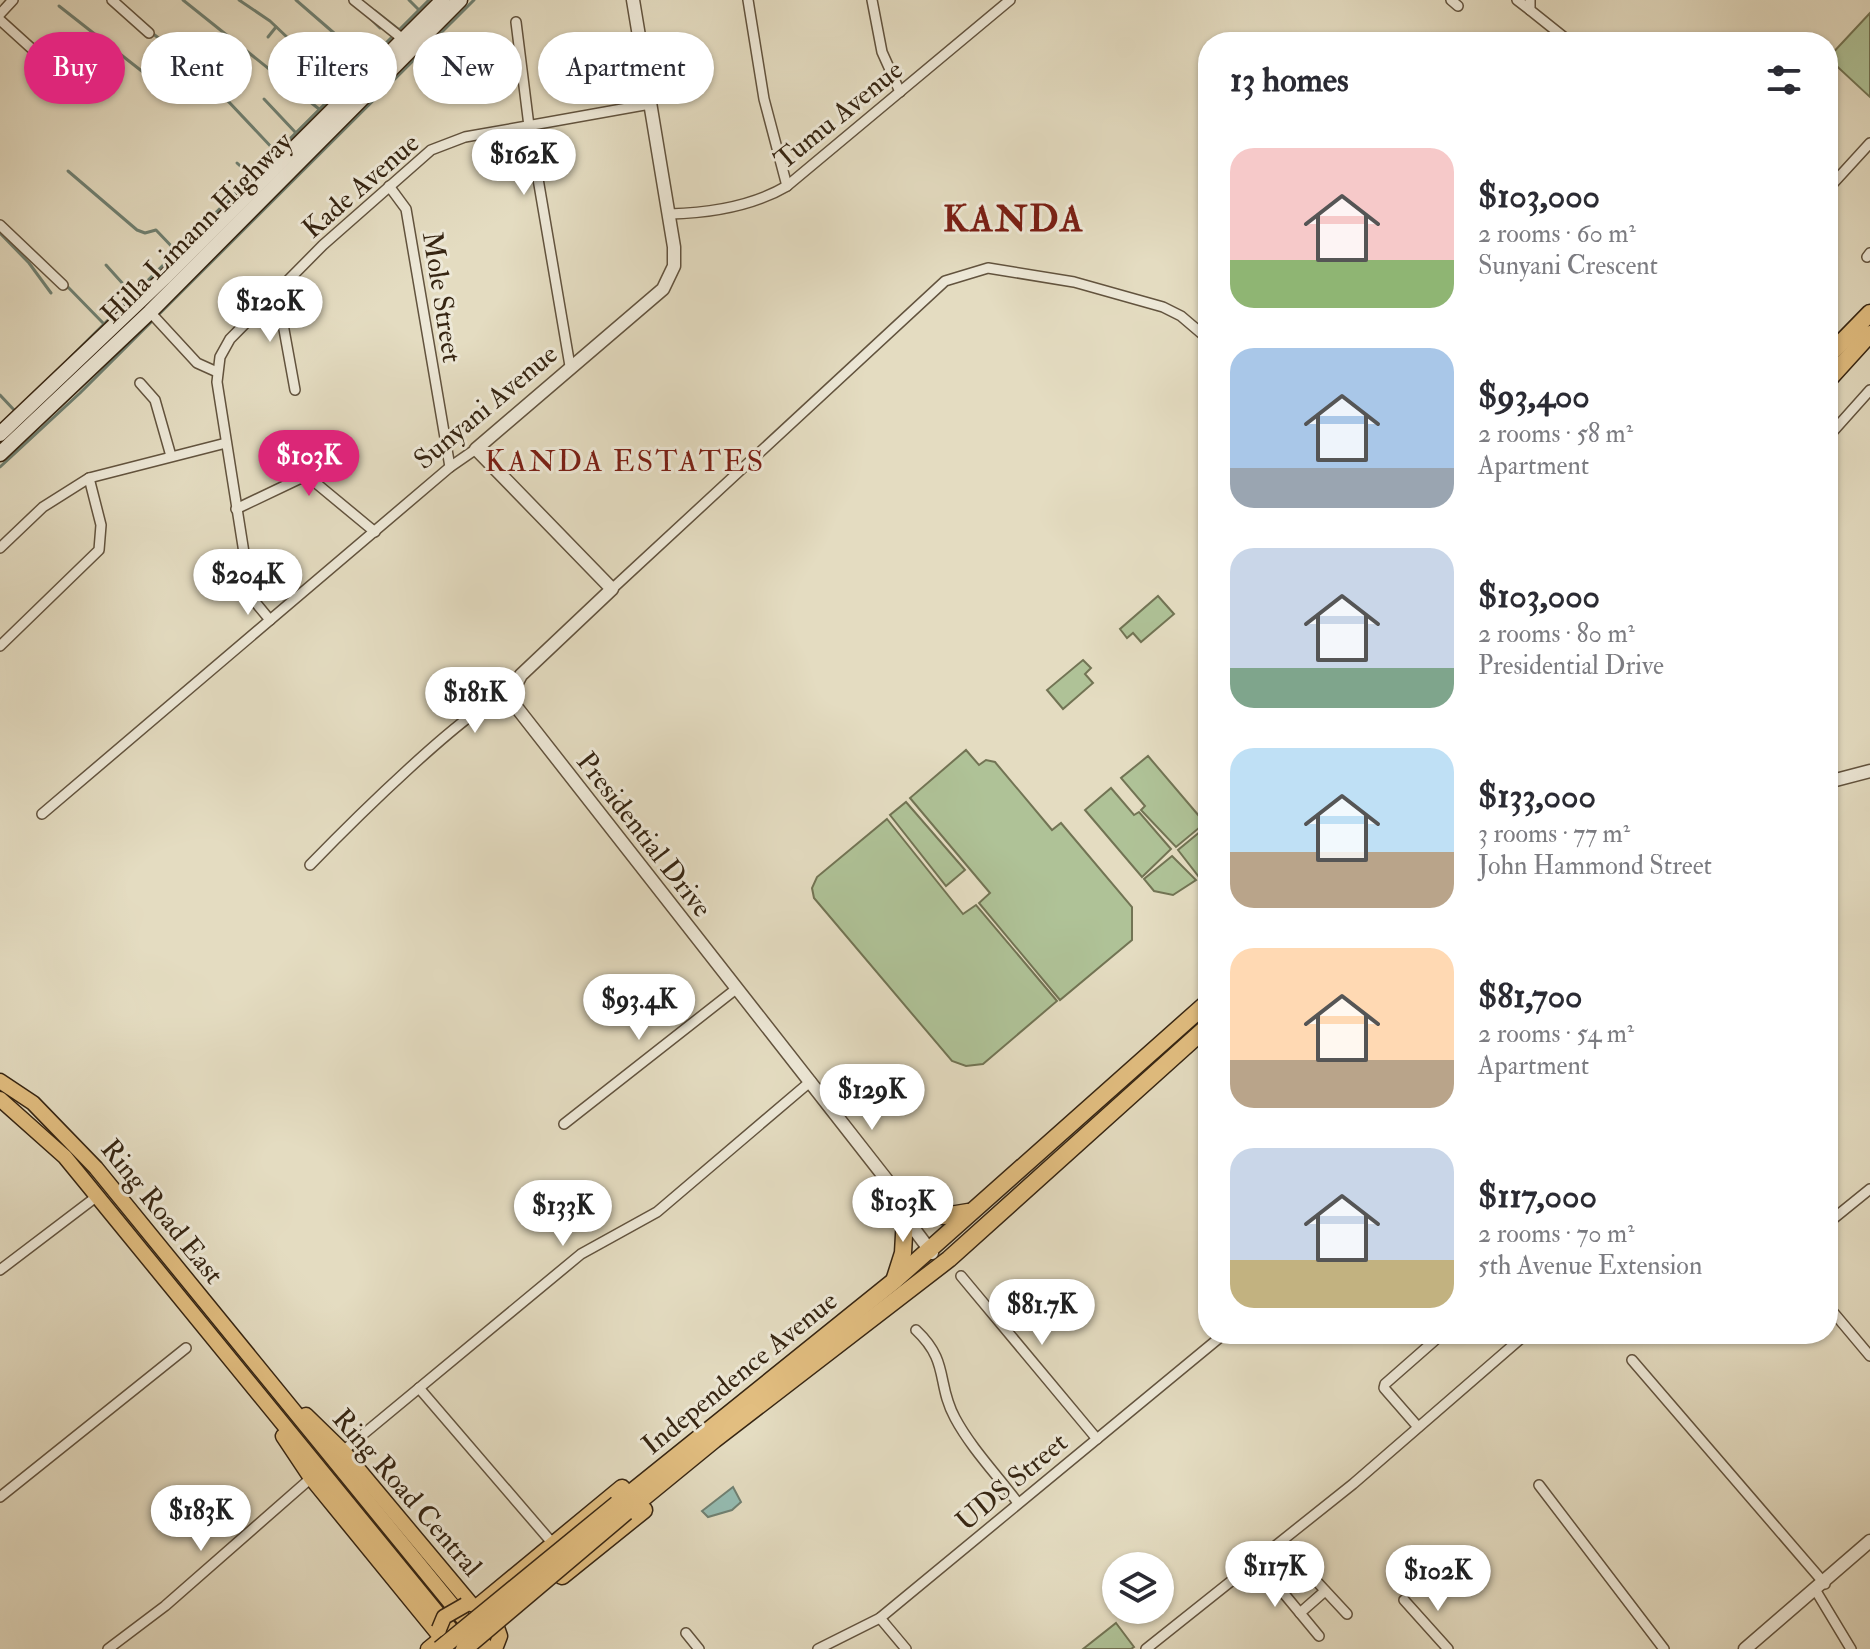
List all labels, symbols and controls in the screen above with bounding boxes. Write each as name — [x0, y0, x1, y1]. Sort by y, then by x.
chip: Buy — [24, 32, 125, 104]
chip: Rent — [141, 32, 252, 104]
chip: Filters — [268, 32, 397, 104]
chip: New — [413, 32, 522, 104]
chip: Apartment — [538, 32, 714, 104]
street label: Tumu Avenue — [768, 53, 911, 178]
icon: filters — [1762, 58, 1806, 102]
text: 13 homes — [1230, 59, 1349, 102]
street label: Hilla Limann Highway — [94, 124, 301, 331]
street label: Kade Avenue — [295, 126, 427, 246]
pin: $162K — [468, 129, 580, 197]
text: $162K — [490, 139, 558, 171]
text: $103,000 — [1478, 175, 1600, 218]
icon: home — [1294, 180, 1390, 276]
district label: KANDA — [943, 197, 1085, 242]
text: 2 rooms · 60 m² — [1478, 218, 1636, 250]
street label: Mole Street — [414, 229, 469, 365]
text: Sunyani Crescent — [1478, 250, 1658, 282]
pin: $120K — [214, 276, 326, 344]
text: $120K — [236, 286, 304, 318]
street label: Sunyani Avenue — [407, 337, 565, 477]
text: $93,400 — [1478, 375, 1590, 418]
icon: home — [1294, 380, 1390, 476]
text: 2 rooms · 58 m² — [1478, 418, 1633, 450]
pin: $103K — [253, 430, 365, 498]
text: $103K — [276, 440, 342, 472]
district label: KANDA ESTATES — [485, 443, 765, 480]
text: Apartment — [1478, 450, 1589, 482]
pin: $204K — [192, 549, 304, 617]
text: $204K — [211, 559, 285, 591]
text: $103,000 — [1478, 575, 1600, 618]
icon: home — [1294, 580, 1390, 676]
text: 2 rooms · 80 m² — [1478, 618, 1635, 650]
text: Presidential Drive — [1478, 650, 1664, 682]
pin: $181K — [419, 667, 531, 735]
text: $181K — [443, 677, 507, 709]
street label: Presidential Drive — [568, 745, 719, 925]
text: $133,000 — [1478, 775, 1596, 818]
icon: home — [1294, 780, 1390, 876]
text: 3 rooms · 77 m² — [1478, 818, 1630, 850]
text: John Hammond Street — [1478, 850, 1712, 882]
pin: $93.4K — [574, 974, 704, 1042]
text: $81,700 — [1478, 975, 1583, 1018]
icon: home — [1294, 980, 1390, 1076]
text: $93.4K — [601, 984, 677, 1016]
text: 2 rooms · 54 m² — [1478, 1018, 1634, 1050]
text: Apartment — [1478, 1050, 1589, 1082]
pin: $129K — [816, 1064, 928, 1132]
text: $129K — [838, 1074, 906, 1106]
street label: Ring Road East — [93, 1132, 231, 1291]
text: $117,000 — [1478, 1175, 1597, 1218]
pin: $103K — [847, 1176, 959, 1244]
pin: $133K — [507, 1180, 619, 1248]
icon: home — [1294, 1180, 1390, 1276]
text: $103K — [870, 1186, 936, 1218]
text: $133K — [532, 1190, 594, 1222]
text: 2 rooms · 70 m² — [1478, 1218, 1635, 1250]
text: 5th Avenue Extension — [1478, 1250, 1702, 1282]
pin: $81.7K — [977, 1279, 1107, 1347]
street label: Independence Avenue — [635, 1284, 845, 1463]
text: $81.7K — [1007, 1289, 1077, 1321]
street label: Ring Road Central — [325, 1402, 489, 1584]
street label: UDS Street — [949, 1425, 1075, 1539]
pin: $183K — [145, 1485, 257, 1553]
text: $183K — [169, 1495, 233, 1527]
pin: $117K — [1219, 1541, 1331, 1609]
pin: $102K — [1382, 1545, 1494, 1613]
text: $117K — [1243, 1551, 1307, 1583]
map controls — [1102, 1552, 1174, 1624]
button: layers — [1102, 1552, 1174, 1624]
text: $102K — [1404, 1555, 1472, 1587]

